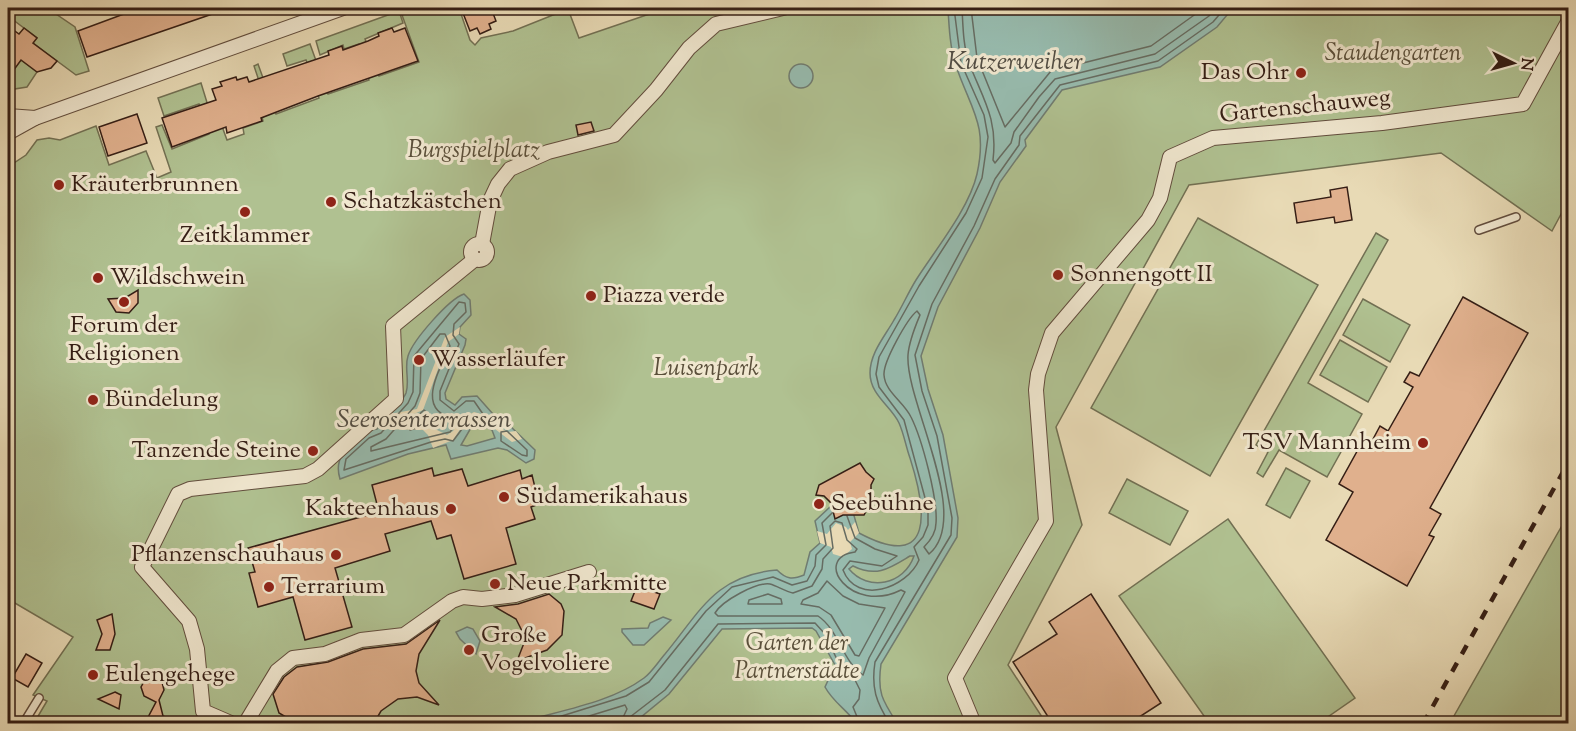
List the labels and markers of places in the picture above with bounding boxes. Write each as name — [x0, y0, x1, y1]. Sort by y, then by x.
place label: Das Ohr — [1201, 56, 1289, 90]
marker: Das Ohr — [1294, 66, 1308, 80]
place label: Kräuterbrunnen — [71, 168, 239, 202]
marker: Kräuterbrunnen — [52, 178, 66, 192]
place label: Schatzkästchen — [343, 185, 502, 219]
marker: Schatzkästchen — [324, 195, 338, 209]
marker: Zeitklammer — [238, 205, 252, 219]
place label: Zeitklammer — [180, 219, 310, 253]
place label: Sonnengott II — [1070, 258, 1213, 292]
place label: Wildschwein — [110, 261, 246, 295]
marker: Sonnengott II — [1051, 268, 1065, 282]
marker: Wildschwein — [91, 271, 105, 285]
place label: Piazza verde — [603, 279, 725, 313]
marker: Piazza verde — [584, 289, 598, 303]
marker: Forum der Religionen — [117, 295, 131, 309]
place label: Forum der Religionen — [68, 309, 180, 371]
place label: Wasserläufer — [431, 343, 565, 377]
marker: Wasserläufer — [412, 353, 426, 367]
place label: Bündelung — [105, 383, 218, 417]
marker: Bündelung — [86, 393, 100, 407]
place label: TSV Mannheim — [1242, 426, 1411, 460]
place label: Tanzende Steine — [132, 434, 301, 468]
marker: TSV Mannheim — [1416, 436, 1430, 450]
marker: Tanzende Steine — [306, 444, 320, 458]
place label: Südamerikahaus — [516, 480, 688, 514]
place label: Seebühne — [831, 487, 934, 521]
marker: Südamerikahaus — [497, 490, 511, 504]
place label: Kakteenhaus — [305, 492, 439, 526]
marker: Seebühne — [812, 497, 826, 511]
marker: Kakteenhaus — [444, 502, 458, 516]
place label: Pflanzenschauhaus — [131, 538, 324, 572]
marker: Pflanzenschauhaus — [329, 548, 343, 562]
place label: Neue Parkmitte — [507, 567, 667, 601]
place label: Terrarium — [281, 570, 385, 604]
marker: Neue Parkmitte — [488, 577, 502, 591]
marker: Terrarium — [262, 580, 276, 594]
place label: Große Vogelvoliere — [481, 619, 610, 681]
marker: Große Vogelvoliere — [462, 643, 476, 657]
place label: Eulengehege — [105, 658, 235, 692]
marker: Eulengehege — [86, 668, 100, 682]

